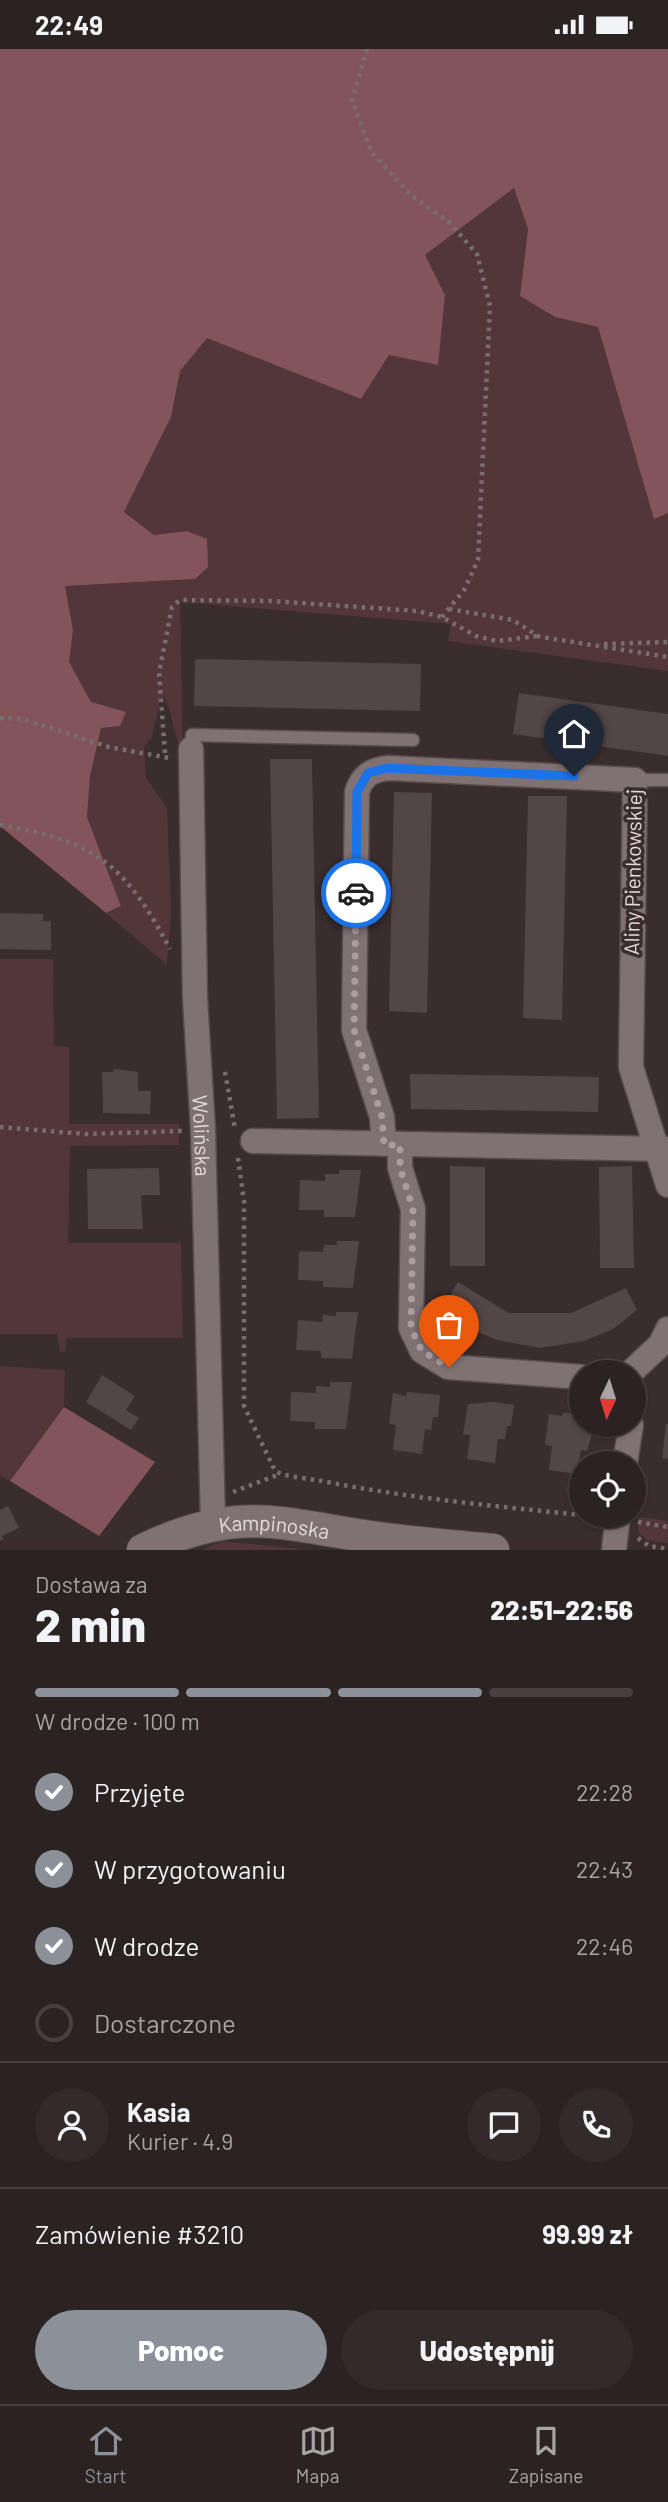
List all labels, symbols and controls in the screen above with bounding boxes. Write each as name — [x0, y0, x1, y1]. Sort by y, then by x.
text: 22:49 — [35, 9, 103, 40]
pin — [544, 704, 604, 776]
icon: home — [555, 715, 593, 753]
street label: Aliny Pienkowskiej — [618, 789, 646, 955]
courier — [321, 858, 391, 928]
icon: car — [337, 874, 375, 912]
street label: Wolińska — [188, 1094, 217, 1177]
pin — [419, 1295, 479, 1367]
icon: bag — [430, 1306, 468, 1344]
north arrow — [569, 1360, 646, 1437]
map controls — [569, 1360, 646, 1528]
button: locate — [569, 1451, 646, 1528]
street label: Kampinoska — [217, 1509, 332, 1543]
text: Dostawa za — [35, 1570, 147, 1598]
text: 22:51–22:56 — [490, 1594, 633, 1625]
text: 2 min — [35, 1596, 146, 1651]
text: W drodze · 100 m — [35, 1707, 200, 1735]
icon: check — [35, 1773, 73, 1811]
text: Przyjęte — [94, 1776, 185, 1807]
text: 22:28 — [576, 1778, 633, 1806]
icon: check — [35, 1850, 73, 1888]
text: W przygotowaniu — [94, 1853, 286, 1884]
text: 22:43 — [576, 1855, 633, 1883]
icon: check — [35, 1927, 73, 1965]
text: W drodze — [94, 1930, 199, 1961]
text: 22:46 — [576, 1932, 633, 1960]
text: Dostarczone — [94, 2007, 236, 2038]
button: person — [35, 2088, 109, 2162]
button: chat — [467, 2088, 541, 2162]
button: phone — [559, 2088, 633, 2162]
text: Kasia — [127, 2096, 190, 2127]
text: Kurier · 4.9 — [127, 2127, 233, 2155]
text: Zamówienie #3210 — [35, 2218, 244, 2249]
text: 99.99 zł — [542, 2218, 633, 2249]
button: Pomoc — [35, 2310, 327, 2390]
button: Udostępnij — [341, 2310, 633, 2390]
tab: Start — [85, 2422, 127, 2487]
tab: Mapa — [296, 2422, 339, 2487]
tab: Zapisane — [509, 2422, 583, 2487]

